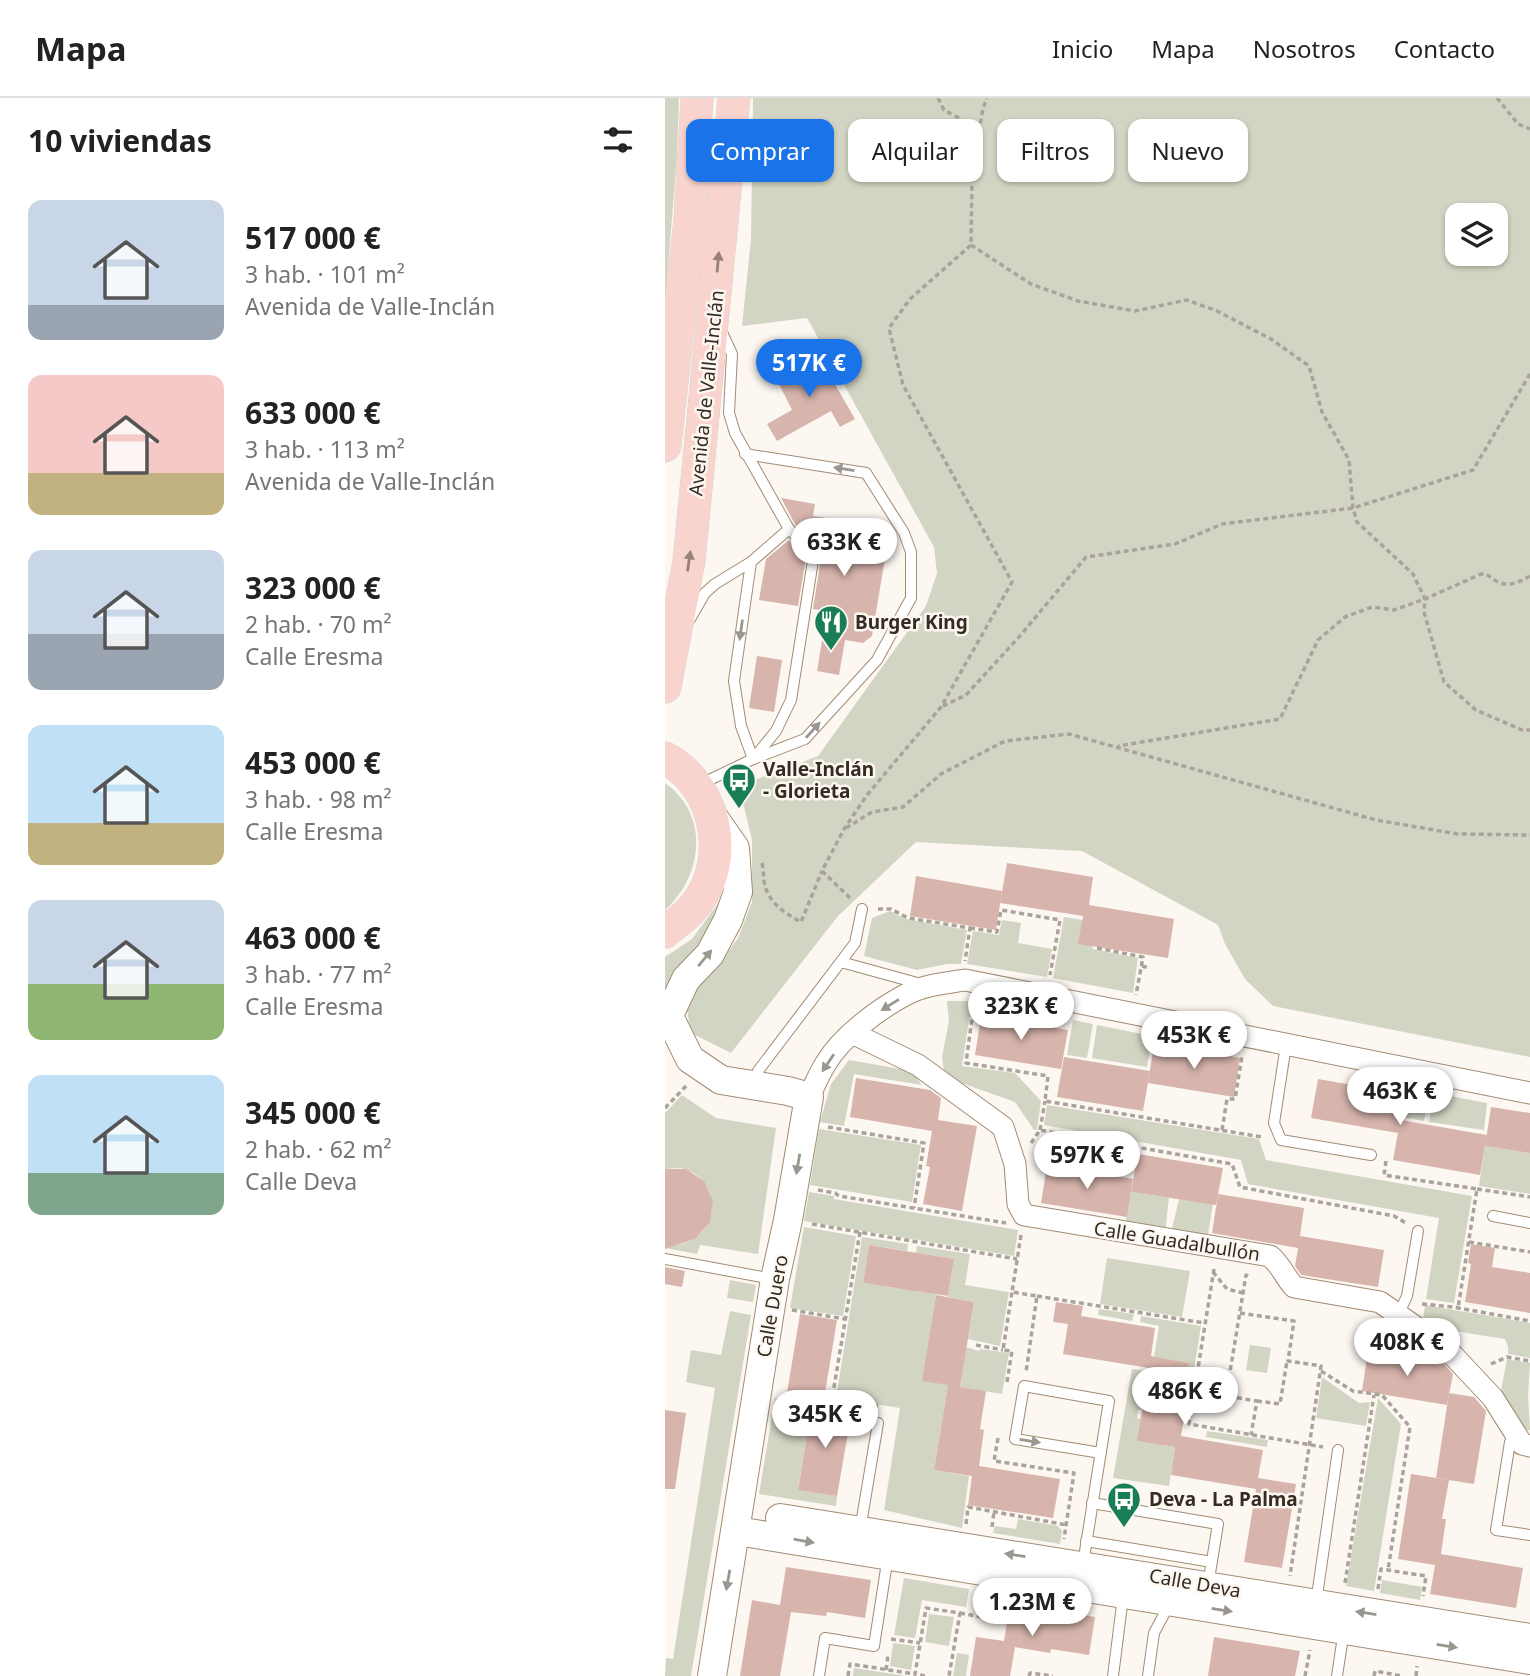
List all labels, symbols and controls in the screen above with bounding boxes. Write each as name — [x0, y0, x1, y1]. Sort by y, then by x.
text: Mapa — [35, 26, 127, 71]
text: Inicio — [1052, 32, 1113, 65]
text: Mapa — [1151, 32, 1215, 65]
text: Nosotros — [1253, 32, 1356, 65]
text: Contacto — [1394, 32, 1495, 65]
chip: Comprar — [686, 119, 834, 182]
chip: Alquilar — [848, 119, 983, 182]
chip: Filtros — [997, 119, 1114, 182]
chip: Nuevo — [1128, 119, 1248, 182]
text: 10 viviendas — [28, 120, 212, 161]
icon: filters — [599, 121, 637, 159]
map controls — [1445, 203, 1508, 266]
button: layers — [1445, 203, 1508, 266]
text: 517 000 € — [245, 217, 381, 258]
icon: home — [84, 228, 168, 312]
one-way arrow — [713, 250, 724, 272]
text: 3 hab. · 101 m² — [245, 258, 405, 290]
street label: Avenida de Valle-Inclán — [682, 289, 730, 497]
text: Avenida de Valle-Inclán — [245, 290, 495, 322]
pin: 517K € — [752, 340, 866, 399]
text: 517K € — [772, 346, 846, 378]
text: 633 000 € — [245, 392, 381, 433]
icon: home — [84, 403, 168, 487]
text: 3 hab. · 113 m² — [245, 433, 405, 465]
one-way arrow — [833, 464, 855, 475]
text: Avenida de Valle-Inclán — [245, 465, 495, 497]
pin: 633K € — [787, 518, 901, 578]
text: 633K € — [807, 525, 881, 557]
one-way arrow — [684, 550, 695, 572]
text: 323 000 € — [245, 567, 381, 608]
icon: home — [84, 578, 168, 662]
restaurant icon: Burger King — [812, 603, 850, 652]
text: 2 hab. · 70 m² — [245, 608, 392, 640]
place label: Burger King — [855, 609, 968, 635]
one-way arrow — [735, 619, 746, 641]
text: Calle Eresma — [245, 640, 383, 672]
one-way arrow — [805, 722, 821, 739]
text: 453 000 € — [245, 742, 381, 783]
icon: home — [84, 753, 168, 837]
place label: Valle-Inclán - Glorieta — [763, 756, 874, 804]
bus stop icon: Valle-Inclán - Glorieta — [720, 761, 758, 810]
text: 3 hab. · 98 m² — [245, 783, 392, 815]
text: Calle Eresma — [245, 815, 383, 847]
text: 463 000 € — [245, 917, 381, 958]
icon: home — [84, 928, 168, 1012]
one-way arrow — [697, 950, 712, 968]
text: 3 hab. · 77 m² — [245, 958, 392, 990]
pin: 323K € — [964, 982, 1078, 1042]
text: 323K € — [984, 989, 1058, 1021]
text: Calle Eresma — [245, 990, 383, 1022]
one-way arrow — [880, 998, 899, 1011]
pin: 453K € — [1137, 1012, 1251, 1071]
text: 453K € — [1157, 1018, 1231, 1050]
one-way arrow — [821, 1053, 834, 1073]
pin: 463K € — [1343, 1068, 1457, 1127]
text: 463K € — [1363, 1074, 1437, 1106]
text: 345 000 € — [245, 1092, 381, 1133]
icon: home — [84, 1103, 168, 1187]
pin: 597K € — [1030, 1132, 1144, 1191]
text: 2 hab. · 62 m² — [245, 1133, 392, 1165]
text: 597K € — [1050, 1138, 1124, 1170]
one-way arrow — [792, 1154, 803, 1176]
text: Calle Deva — [245, 1165, 357, 1197]
street label: Calle Guadalbullón — [1092, 1215, 1262, 1267]
street label: Calle Duero — [750, 1253, 794, 1359]
pin: 408K € — [1350, 1318, 1464, 1378]
text: 408K € — [1370, 1325, 1444, 1357]
pin: 486K € — [1128, 1368, 1242, 1427]
text: 486K € — [1148, 1374, 1222, 1406]
pin: 345K € — [768, 1390, 882, 1450]
text: 345K € — [788, 1397, 862, 1429]
one-way arrow — [1019, 1436, 1041, 1447]
bus stop icon: Deva - La Palma — [1105, 1480, 1143, 1529]
place label: Deva - La Palma — [1149, 1486, 1298, 1512]
one-way arrow — [793, 1536, 815, 1547]
one-way arrow — [1004, 1549, 1026, 1560]
street label: Calle Deva — [1147, 1562, 1243, 1604]
one-way arrow — [722, 1569, 733, 1591]
pin: 1.23M € — [967, 1578, 1097, 1638]
text: 1.23M € — [989, 1585, 1075, 1617]
one-way arrow — [1211, 1605, 1233, 1616]
one-way arrow — [1355, 1607, 1377, 1618]
one-way arrow — [1436, 1641, 1458, 1652]

